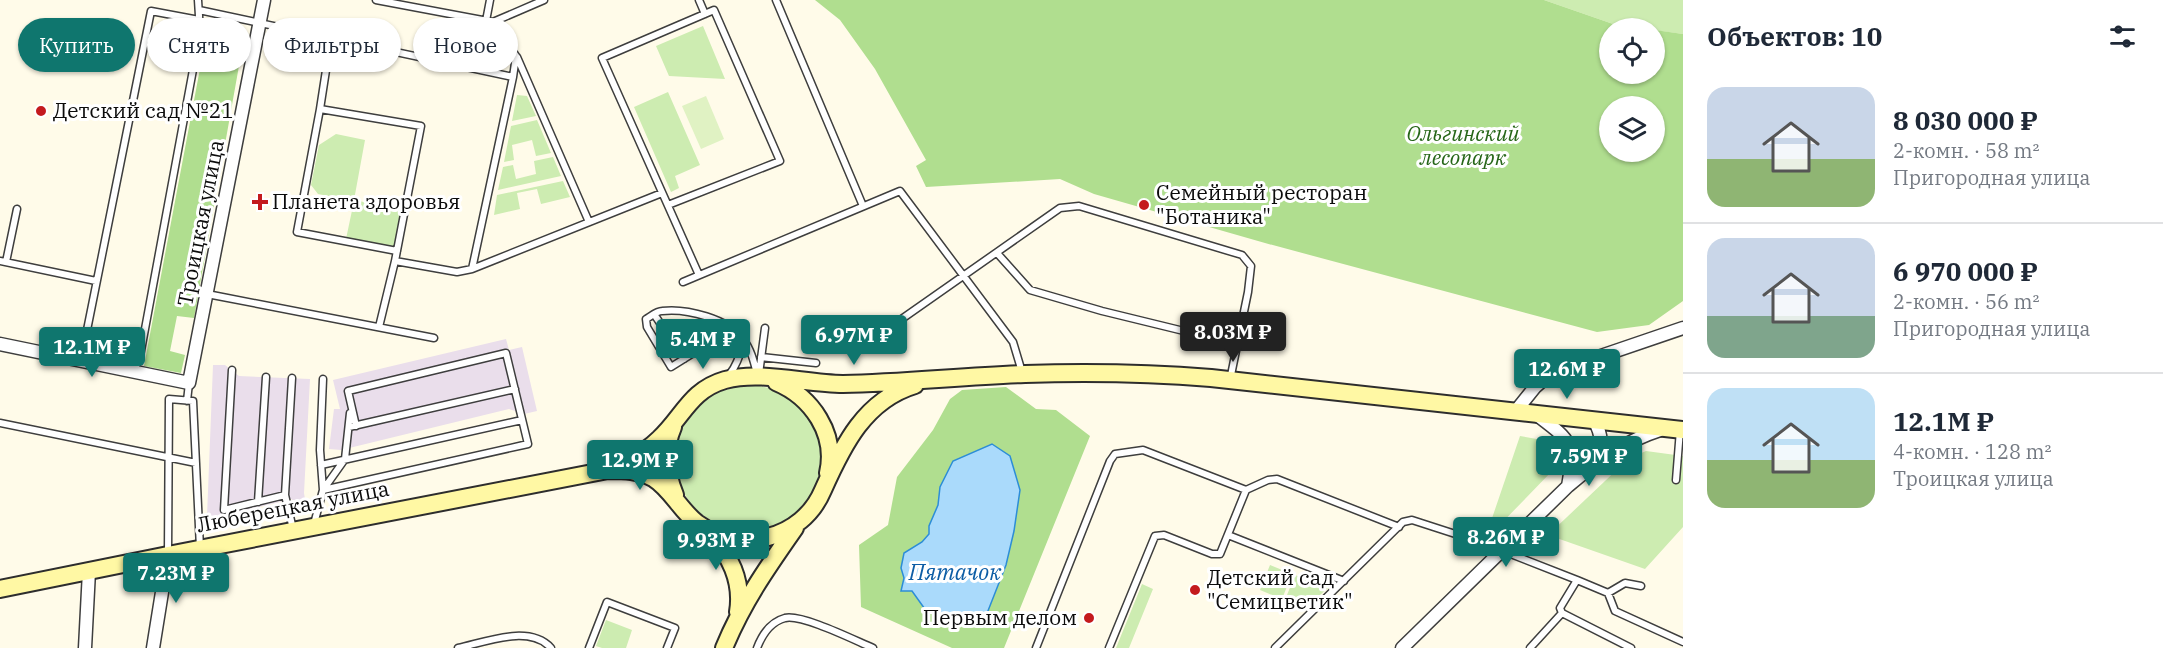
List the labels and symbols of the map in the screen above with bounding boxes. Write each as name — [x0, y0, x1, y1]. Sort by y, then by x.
place label: Детский сад №21 — [53, 96, 234, 124]
marker: Детский сад №21 — [34, 104, 48, 118]
park label: Ольгинский лесопарк — [1406, 119, 1520, 171]
street label: Троицкая улица — [170, 137, 230, 308]
place label: Семейный ресторан "Ботаника" — [1156, 178, 1367, 230]
place label: Планета здоровья — [272, 187, 460, 215]
marker: Планета здоровья — [253, 195, 267, 209]
marker: Семейный ресторан "Ботаника" — [1137, 198, 1151, 212]
pin: 8.03M ₽ — [1178, 312, 1288, 363]
pin: 6.97M ₽ — [799, 315, 909, 366]
pin: 5.4M ₽ — [654, 319, 752, 370]
pin: 12.1M ₽ — [37, 327, 147, 378]
pin: 12.6M ₽ — [1512, 349, 1622, 400]
pin: 7.59M ₽ — [1534, 436, 1644, 487]
pin: 12.9M ₽ — [585, 440, 695, 491]
street label: Люберецкая улица — [194, 474, 392, 538]
pin: 8.26M ₽ — [1451, 517, 1561, 568]
pin: 9.93M ₽ — [661, 520, 771, 571]
pin: 7.23M ₽ — [121, 553, 231, 604]
water label: Пятачок — [908, 557, 1002, 586]
place label: Детский сад "Семицветик" — [1207, 563, 1353, 615]
marker: Детский сад "Семицветик" — [1188, 583, 1202, 597]
place label: Первым делом — [923, 603, 1077, 631]
marker: Первым делом — [1082, 611, 1096, 625]

